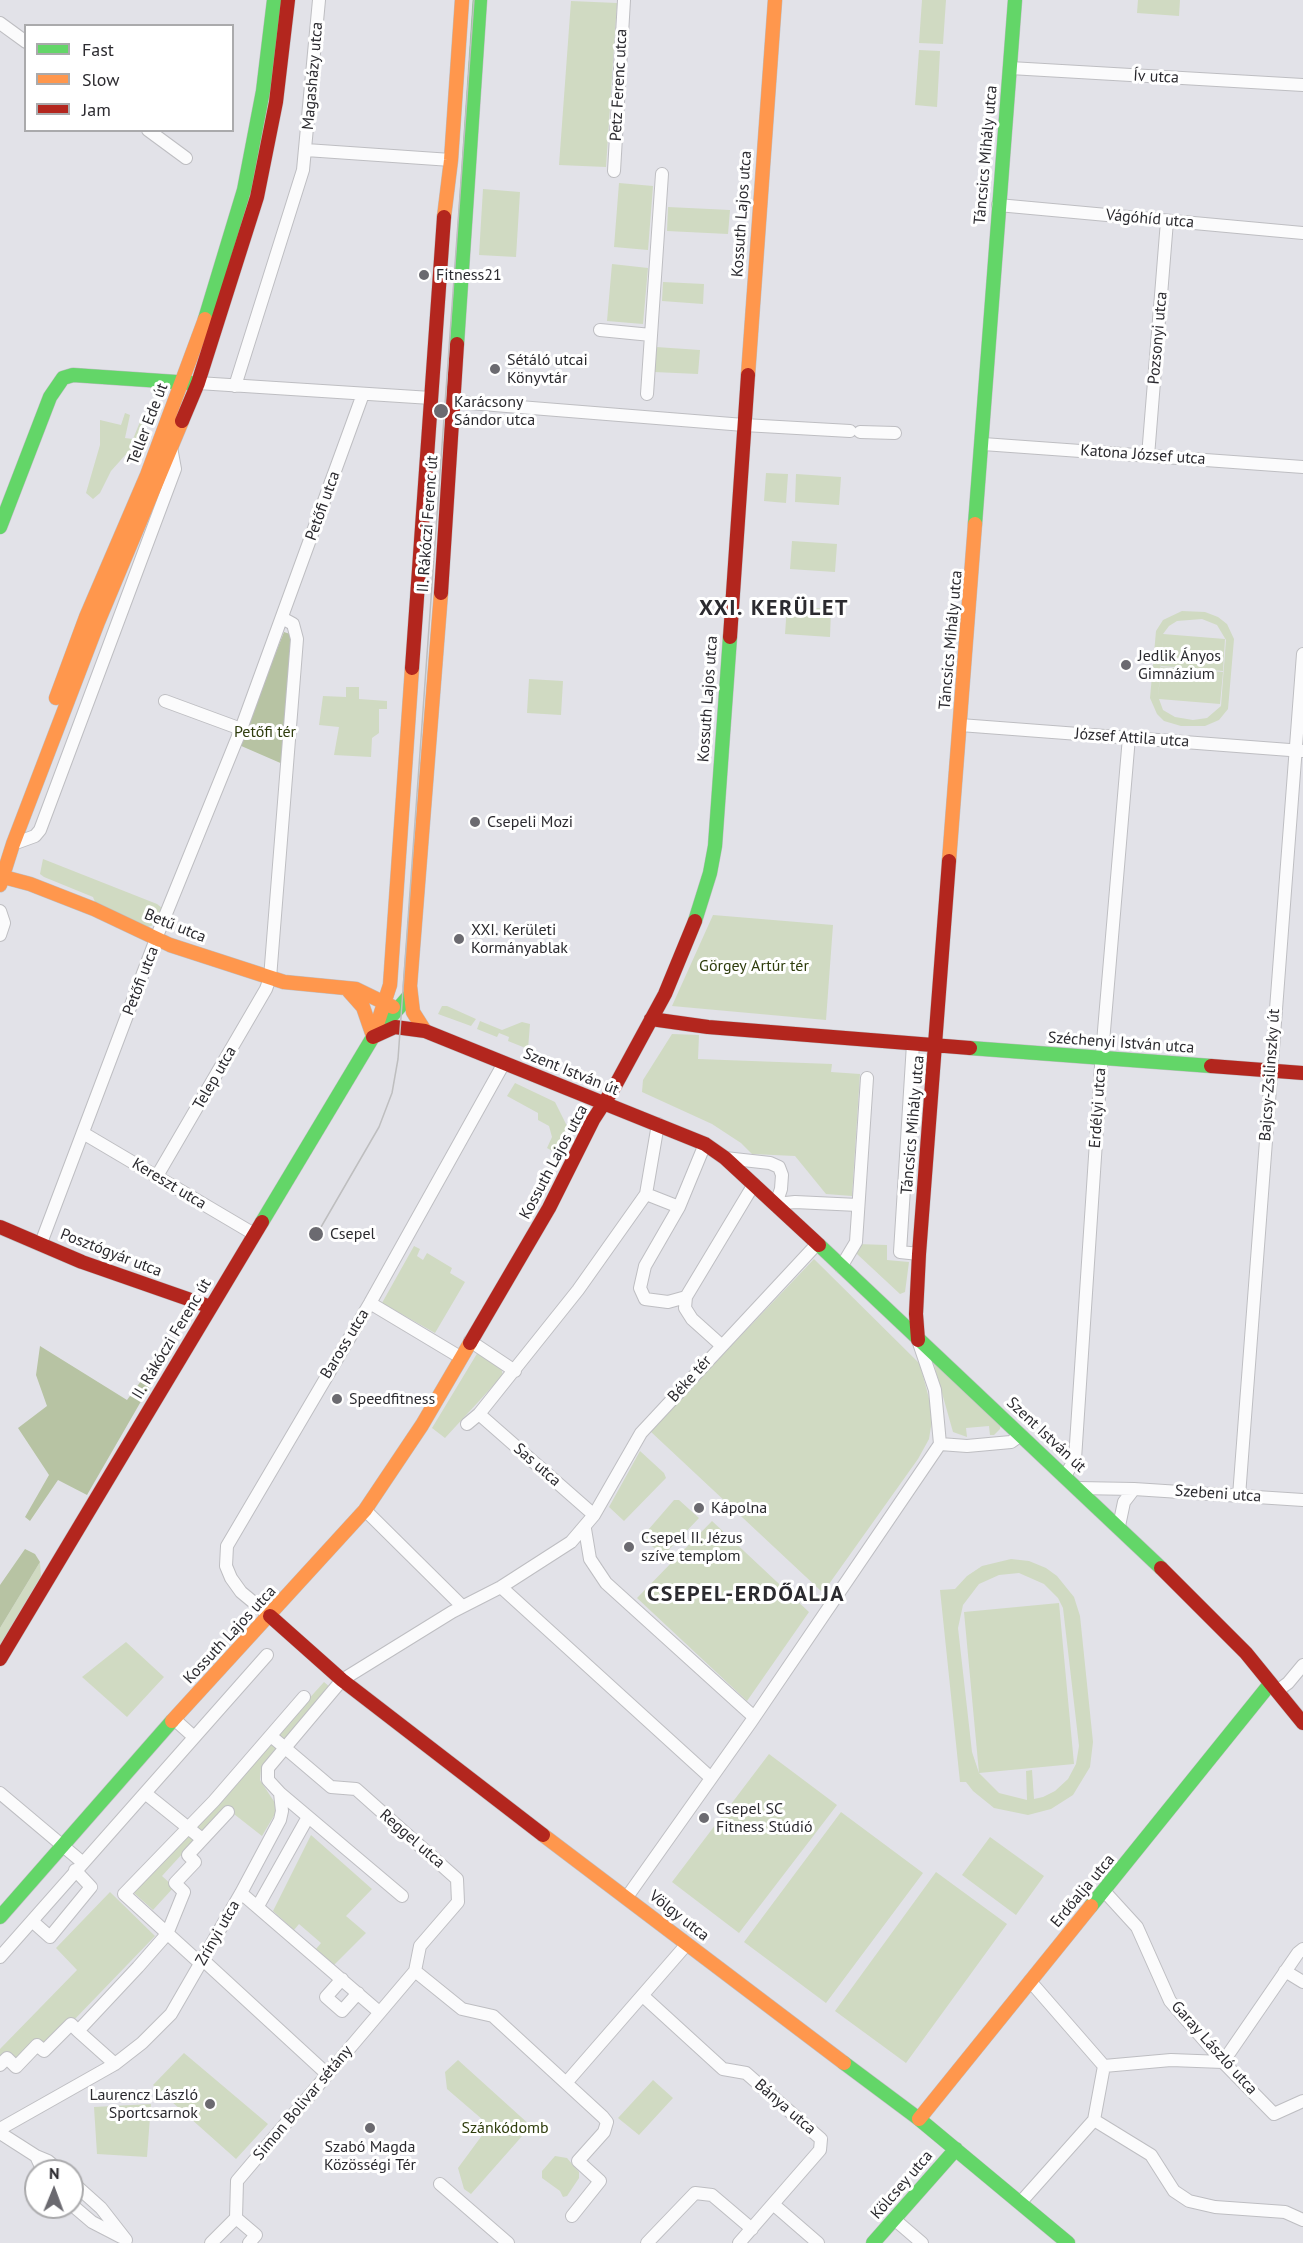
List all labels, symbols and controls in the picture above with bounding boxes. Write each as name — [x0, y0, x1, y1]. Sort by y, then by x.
street label: Magasházy utca — [299, 21, 327, 131]
legend — [24, 24, 234, 132]
street label: Petz Ferenc utca — [606, 28, 632, 142]
text: Fast — [82, 38, 114, 61]
street label: Ív utca — [1133, 66, 1179, 88]
text: Slow — [82, 68, 120, 91]
street label: Táncsics Mihály utca — [970, 85, 1002, 225]
text: Jam — [82, 98, 111, 121]
street label: Kossuth Lajos utca — [728, 150, 756, 278]
street label: Vágóhíd utca — [1105, 206, 1195, 232]
place label: Fitness21 — [436, 265, 502, 285]
marker: Fitness21 — [417, 268, 431, 282]
street label: Pozsonyi utca — [1144, 291, 1172, 385]
place label: Sétáló utcai Könyvtár — [507, 350, 588, 388]
marker: Sétáló utcai Könyvtár — [488, 362, 502, 376]
street label: Teller Ede út — [124, 381, 172, 467]
place label: Karácsony Sándor utca — [454, 392, 535, 430]
marker: Karácsony Sándor utca — [432, 402, 450, 420]
street label: Katona József utca — [1080, 441, 1206, 469]
street label: II. Rákóczi Ferenc út — [414, 455, 442, 593]
street label: Petőfi utca — [302, 469, 344, 543]
street label: Táncsics Mihály utca — [935, 570, 967, 710]
district label: XXI. KERÜLET — [699, 596, 849, 622]
street label: Kossuth Lajos utca — [694, 635, 722, 763]
place label: Jedlik Ányos Gimnázium — [1138, 646, 1221, 684]
marker: Jedlik Ányos Gimnázium — [1119, 658, 1133, 672]
park label: Petőfi tér — [234, 722, 296, 742]
street label: József Attila utca — [1074, 724, 1190, 752]
place label: Csepeli Mozi — [487, 812, 573, 832]
marker: Csepeli Mozi — [468, 815, 482, 829]
street label: Betű utca — [141, 905, 209, 947]
place label: XXI. Kerületi Kormányablak — [471, 920, 568, 958]
marker: XXI. Kerületi Kormányablak — [452, 932, 466, 946]
street label: Petőfi utca — [119, 944, 163, 1018]
park label: Görgey Artúr tér — [699, 956, 809, 976]
street label: Bajcsy-Zsilinszky út — [1256, 1008, 1284, 1142]
street label: Széchenyi István utca — [1047, 1028, 1195, 1058]
street label: Telep utca — [189, 1043, 241, 1113]
street label: Szent István út — [520, 1044, 622, 1100]
street label: Táncsics Mihály utca — [897, 1055, 929, 1195]
street label: Erdélyi utca — [1086, 1067, 1110, 1149]
street label: Kossuth Lajos utca — [516, 1101, 592, 1223]
street label: Kereszt utca — [128, 1154, 210, 1214]
place label: Csepel — [330, 1224, 375, 1244]
street label: Posztógyár utca — [57, 1225, 165, 1281]
marker: Csepel — [307, 1225, 325, 1243]
street label: II. Rákóczi Ferenc út — [128, 1275, 216, 1403]
street label: Baross utca — [317, 1306, 373, 1382]
street label: Béke tér — [664, 1352, 716, 1406]
place label: Speedfitness — [349, 1389, 435, 1409]
marker: Speedfitness — [330, 1392, 344, 1406]
street label: Szent István út — [1002, 1393, 1090, 1477]
street label: Sas utca — [509, 1439, 565, 1491]
street label: Szebeni utca — [1174, 1481, 1262, 1507]
place label: Kápolna — [711, 1498, 767, 1518]
marker: Kápolna — [692, 1501, 706, 1515]
place label: Csepel II. Jézus szíve templom — [641, 1528, 743, 1566]
marker: Csepel II. Jézus szíve templom — [622, 1540, 636, 1554]
street label: Kossuth Lajos utca — [180, 1582, 280, 1688]
district label: CSEPEL-ERDŐALJA — [647, 1582, 845, 1608]
place label: Csepel SC Fitness Stúdió — [716, 1799, 813, 1837]
street label: Reggel utca — [376, 1806, 448, 1872]
marker: Csepel SC Fitness Stúdió — [697, 1811, 711, 1825]
street label: Erdőalja utca — [1047, 1851, 1119, 1931]
street label: Völgy utca — [645, 1887, 713, 1945]
street label: Zrínyi utca — [192, 1897, 244, 1969]
street label: Garay László utca — [1167, 1997, 1261, 2099]
street label: Simon Bolivar sétány — [249, 2042, 357, 2164]
street label: Bánya utca — [751, 2075, 819, 2139]
place label: Laurencz László Sportcsarnok — [89, 2085, 198, 2123]
marker: Laurencz László Sportcsarnok — [203, 2097, 217, 2111]
park label: Szánkódomb — [461, 2118, 549, 2138]
marker: Szabó Magda Közösségi Tér — [363, 2121, 377, 2135]
place label: Szabó Magda Közösségi Tér — [324, 2137, 416, 2175]
street label: Kölcsey utca — [867, 2147, 937, 2223]
north arrow — [24, 2159, 84, 2219]
text: N — [49, 2163, 60, 2183]

